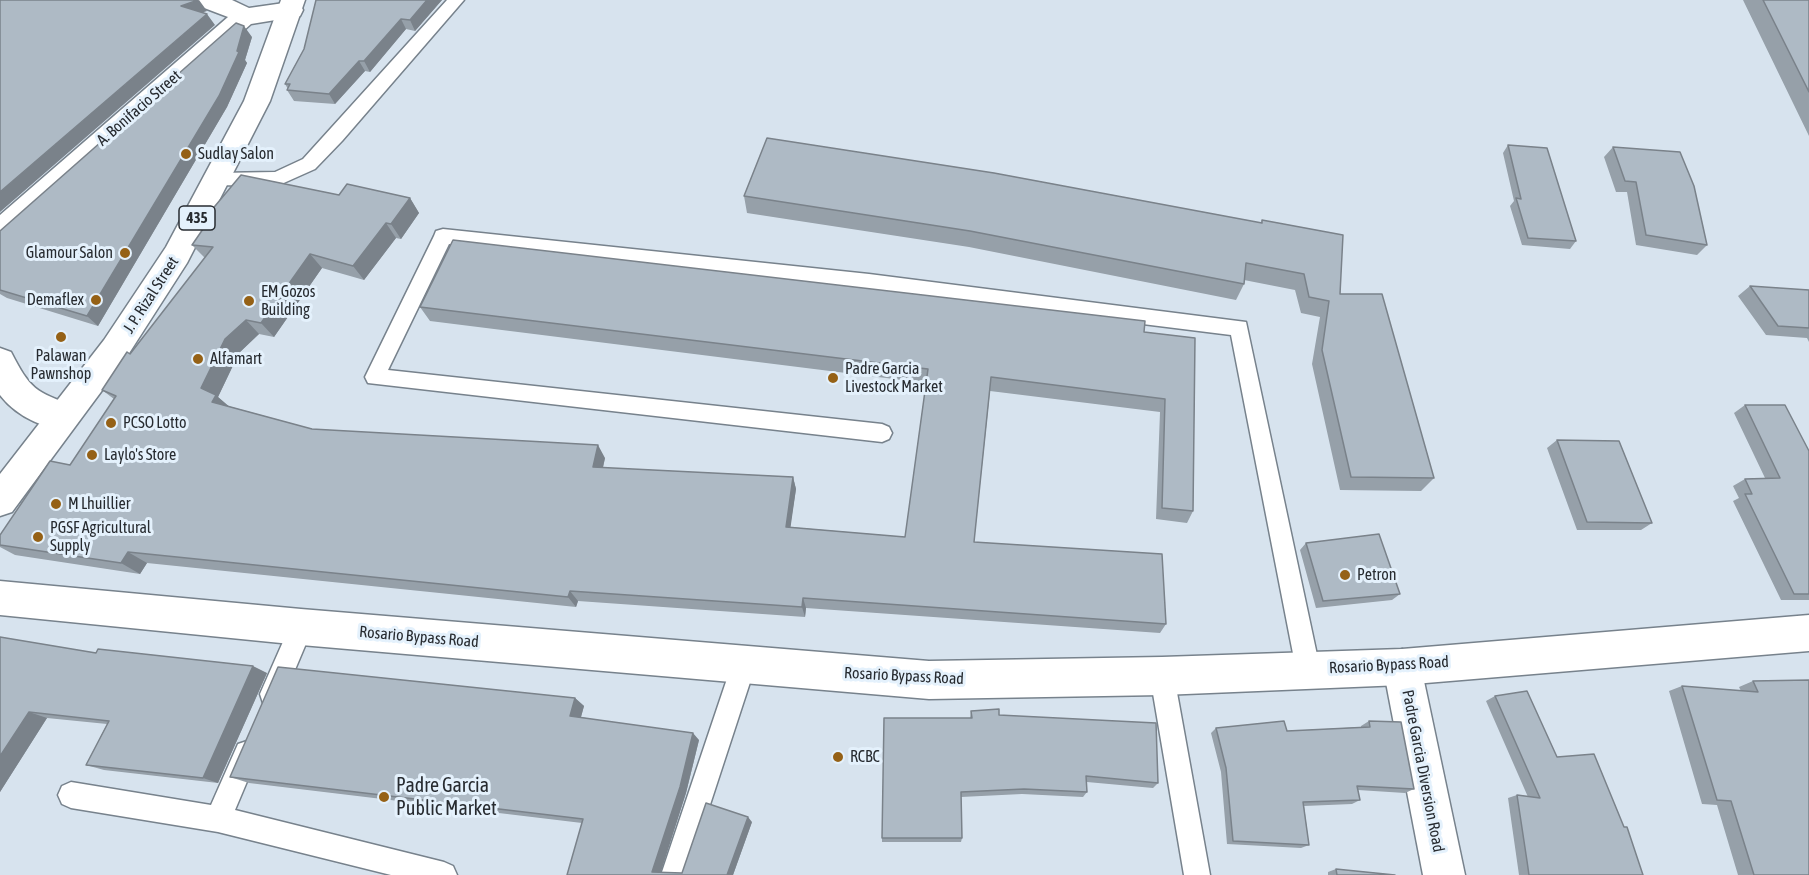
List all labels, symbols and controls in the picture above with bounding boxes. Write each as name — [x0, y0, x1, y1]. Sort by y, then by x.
street label: A. Bonifacio Street — [93, 66, 185, 150]
place label: Sudlay Salon — [198, 144, 274, 164]
marker: Sudlay Salon — [179, 147, 193, 161]
road number: 435 — [179, 206, 215, 230]
place label: Glamour Salon — [26, 243, 113, 263]
marker: Glamour Salon — [118, 246, 132, 260]
street label: J. P. Rizal Street — [119, 253, 183, 337]
place label: EM Gozos Building — [261, 282, 315, 320]
place label: Demaflex — [27, 290, 84, 310]
marker: Demaflex — [89, 293, 103, 307]
marker: EM Gozos Building — [242, 294, 256, 308]
marker: Palawan Pawnshop — [54, 330, 68, 344]
place label: Palawan Pawnshop — [31, 346, 91, 384]
place label: Alfamart — [210, 349, 262, 369]
marker: Alfamart — [191, 352, 205, 366]
place label: Padre Garcia Livestock Market — [845, 359, 943, 397]
marker: Padre Garcia Livestock Market — [826, 371, 840, 385]
place label: PCSO Lotto — [123, 413, 187, 433]
marker: PCSO Lotto — [104, 416, 118, 430]
place label: Laylo's Store — [104, 445, 176, 465]
marker: Laylo's Store — [85, 448, 99, 462]
place label: M Lhuillier — [68, 494, 130, 514]
marker: M Lhuillier — [49, 497, 63, 511]
place label: PGSF Agricultural Supply — [50, 518, 151, 556]
marker: PGSF Agricultural Supply — [31, 530, 45, 544]
place label: Petron — [1357, 565, 1397, 585]
marker: Petron — [1338, 568, 1352, 582]
street label: Rosario Bypass Road — [358, 622, 480, 652]
street label: Rosario Bypass Road — [1329, 652, 1449, 678]
street label: Rosario Bypass Road — [844, 663, 964, 689]
street label: Padre Garcia Diversion Road — [1398, 688, 1448, 854]
place label: RCBC — [850, 747, 880, 767]
marker: RCBC — [831, 750, 845, 764]
place label: Padre Garcia Public Market — [396, 774, 497, 821]
marker: Padre Garcia Public Market — [377, 790, 391, 804]

